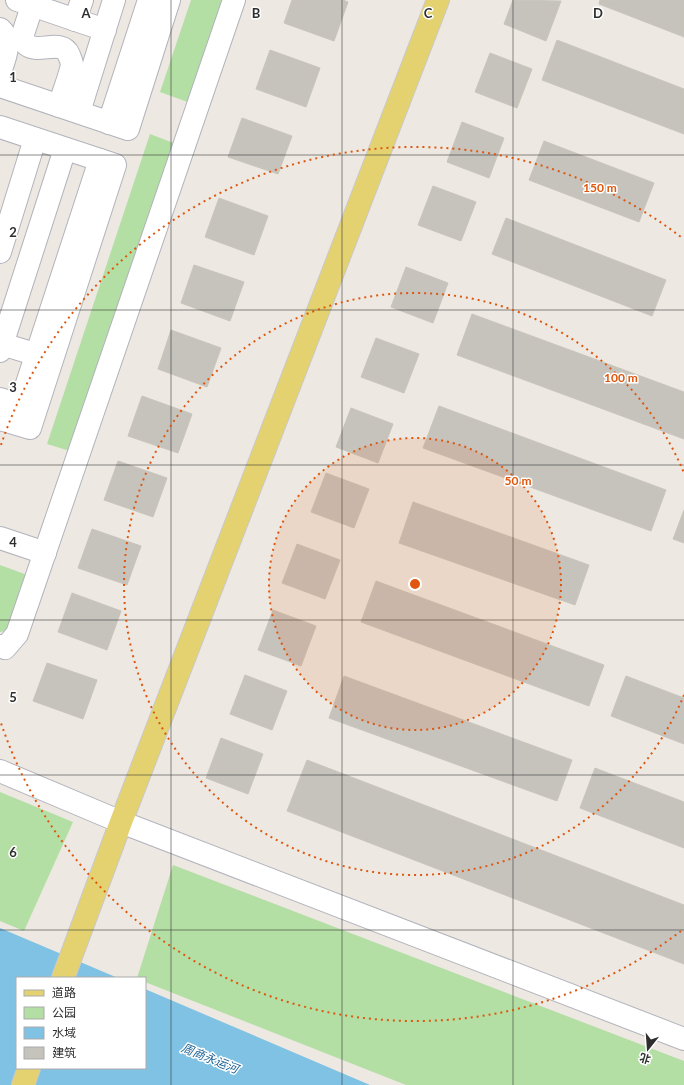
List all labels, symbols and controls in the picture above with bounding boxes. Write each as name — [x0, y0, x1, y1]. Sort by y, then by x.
text: A — [80, 5, 91, 21]
text: B — [252, 5, 261, 21]
text: C — [424, 5, 433, 21]
text: D — [593, 5, 603, 21]
text: 1 — [9, 69, 17, 85]
text: 150 m — [583, 180, 617, 195]
text: 2 — [9, 224, 17, 240]
text: 100 m — [604, 370, 638, 385]
text: 3 — [9, 379, 17, 395]
text: 50 m — [505, 473, 531, 488]
text: 4 — [9, 534, 17, 550]
centre of rings — [408, 577, 422, 591]
text: 5 — [9, 689, 17, 705]
text: 6 — [9, 844, 17, 860]
legend — [16, 977, 146, 1069]
text: 道路 — [52, 985, 76, 1000]
text: 公园 — [52, 1005, 76, 1020]
text: 水域 — [52, 1025, 76, 1040]
north arrow — [628, 1029, 668, 1069]
water label: 周商永运河 — [179, 1040, 242, 1077]
text: 建筑 — [52, 1045, 76, 1060]
text: 北 — [638, 1051, 652, 1067]

